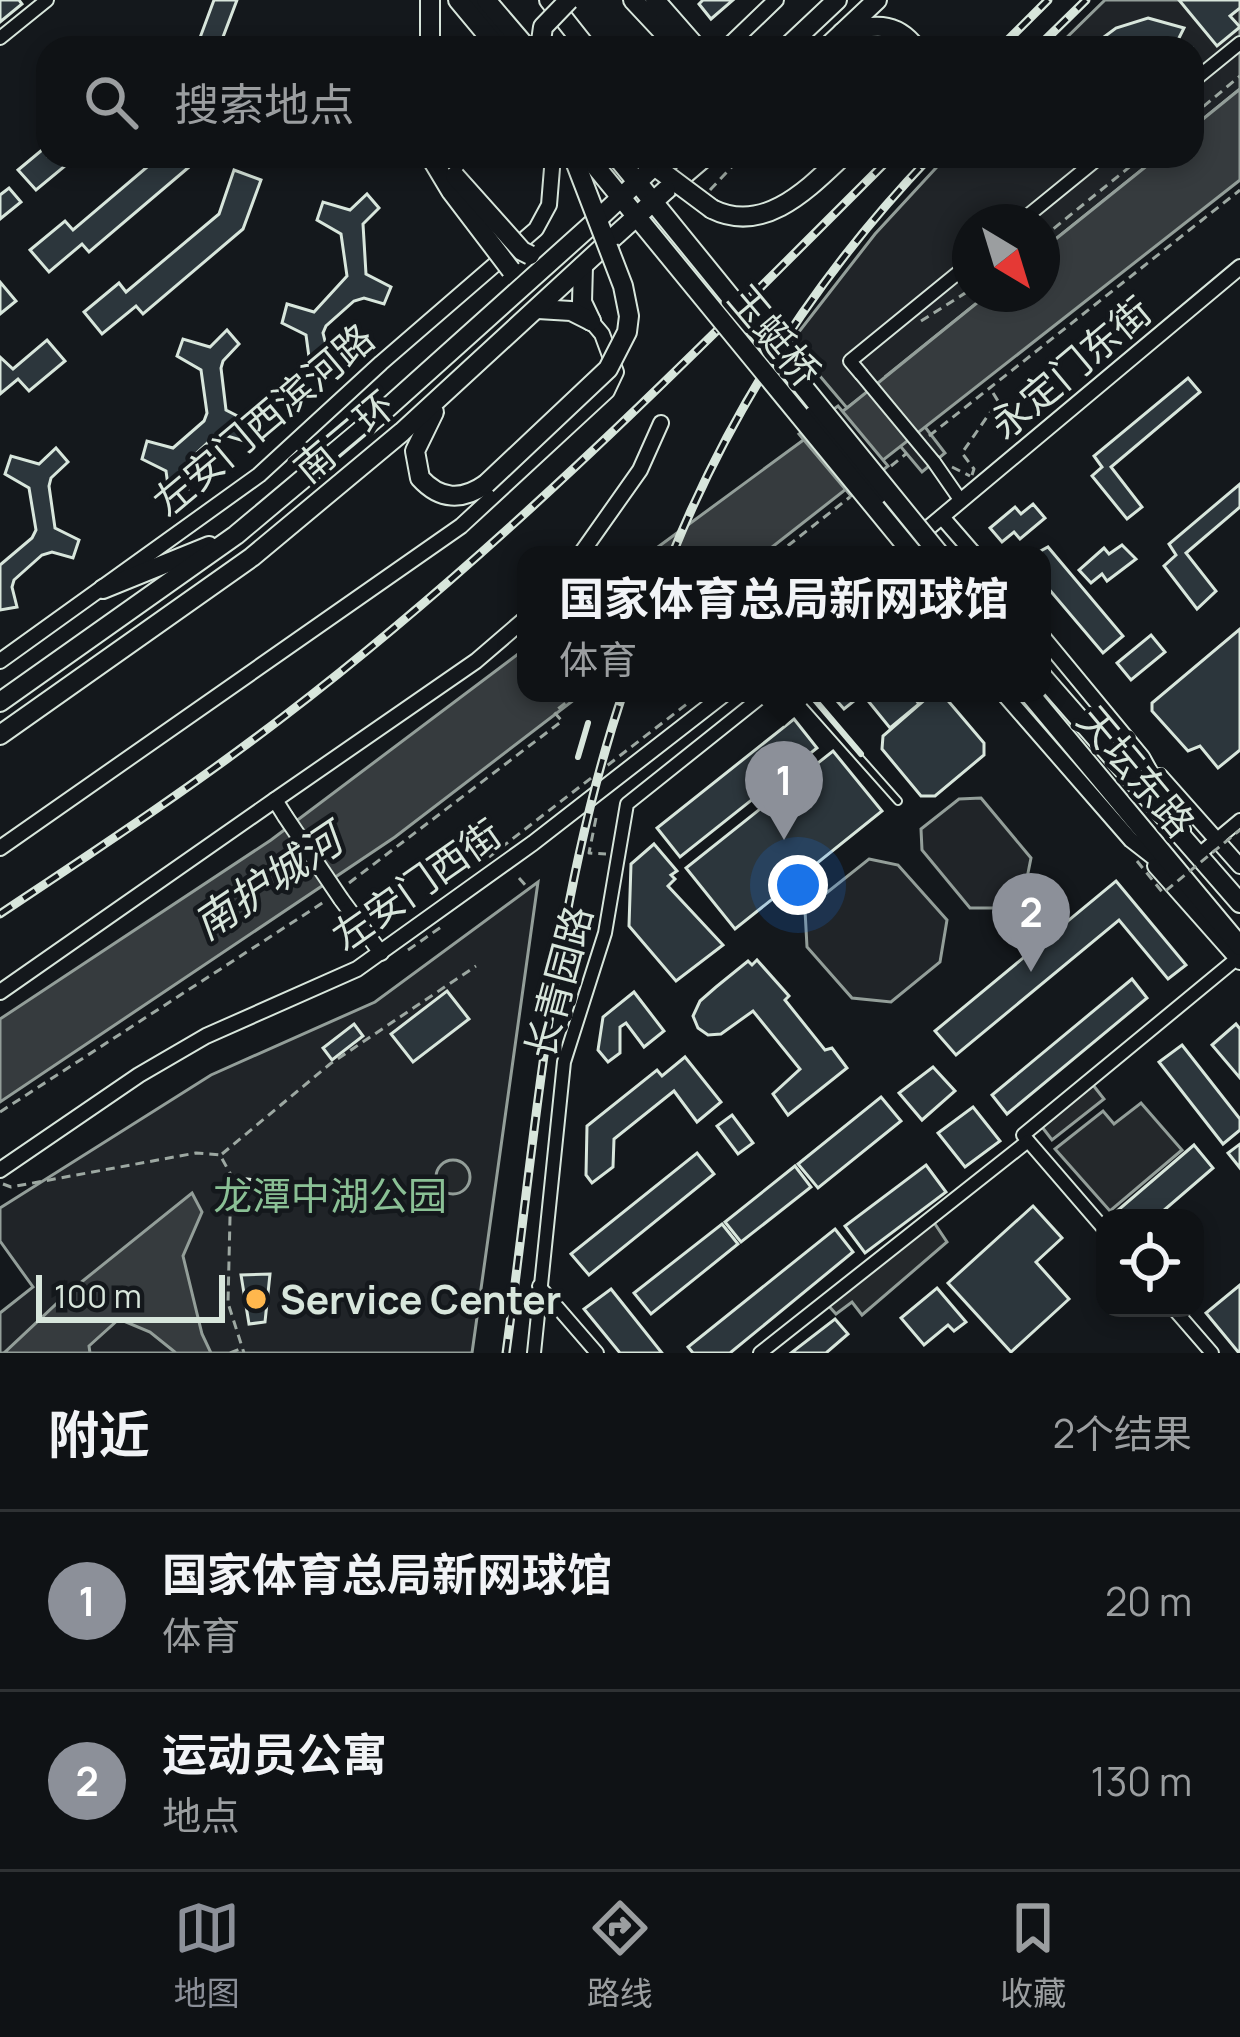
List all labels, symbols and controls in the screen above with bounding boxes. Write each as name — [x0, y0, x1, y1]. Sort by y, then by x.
search box — [36, 36, 1204, 168]
icon: search — [78, 69, 144, 135]
text: 搜索地点 — [174, 73, 354, 135]
north arrow — [952, 204, 1060, 312]
street label: 玉蜓桥 — [717, 273, 833, 397]
street label: 永定门东街 — [978, 284, 1162, 450]
street label: 左安门西滨河路 — [141, 311, 385, 527]
street label: 南二环 — [282, 378, 406, 494]
popup — [517, 546, 1051, 702]
text: 国家体育总局新网球馆 — [559, 567, 1009, 629]
text: 体育 — [559, 632, 637, 686]
street label: 天坛东路 — [1066, 694, 1208, 848]
pin: 1 — [745, 741, 823, 840]
water label: 南护城河 — [181, 806, 359, 952]
street label: 左安门西街 — [321, 806, 511, 962]
your location — [768, 855, 828, 915]
pin: 2 — [992, 873, 1070, 972]
street label: 长青园路 — [512, 900, 604, 1064]
park label: 龙潭中湖公园 — [213, 1168, 447, 1222]
map controls — [1096, 1209, 1204, 1317]
button: locate — [1096, 1209, 1204, 1317]
scale bar — [36, 1269, 225, 1322]
place label: Service Center — [280, 1272, 561, 1326]
text: 100 m — [54, 1273, 142, 1318]
marker: Service Center — [243, 1286, 269, 1312]
text: 附近 — [48, 1399, 150, 1468]
text: 2个结果 — [1053, 1406, 1192, 1460]
text: 国家体育总局新网球馆 — [162, 1543, 612, 1605]
text: 1 — [78, 1574, 96, 1628]
text: 20 m — [1105, 1574, 1192, 1628]
text: 体育 — [162, 1608, 240, 1662]
text: 运动员公寓 — [162, 1723, 387, 1785]
text: 2 — [75, 1754, 99, 1808]
text: 130 m — [1091, 1754, 1192, 1808]
text: 地点 — [162, 1788, 240, 1842]
tab: 地图 — [174, 1895, 240, 2015]
tab: 路线 — [587, 1895, 653, 2015]
tab: 收藏 — [1000, 1895, 1066, 2015]

